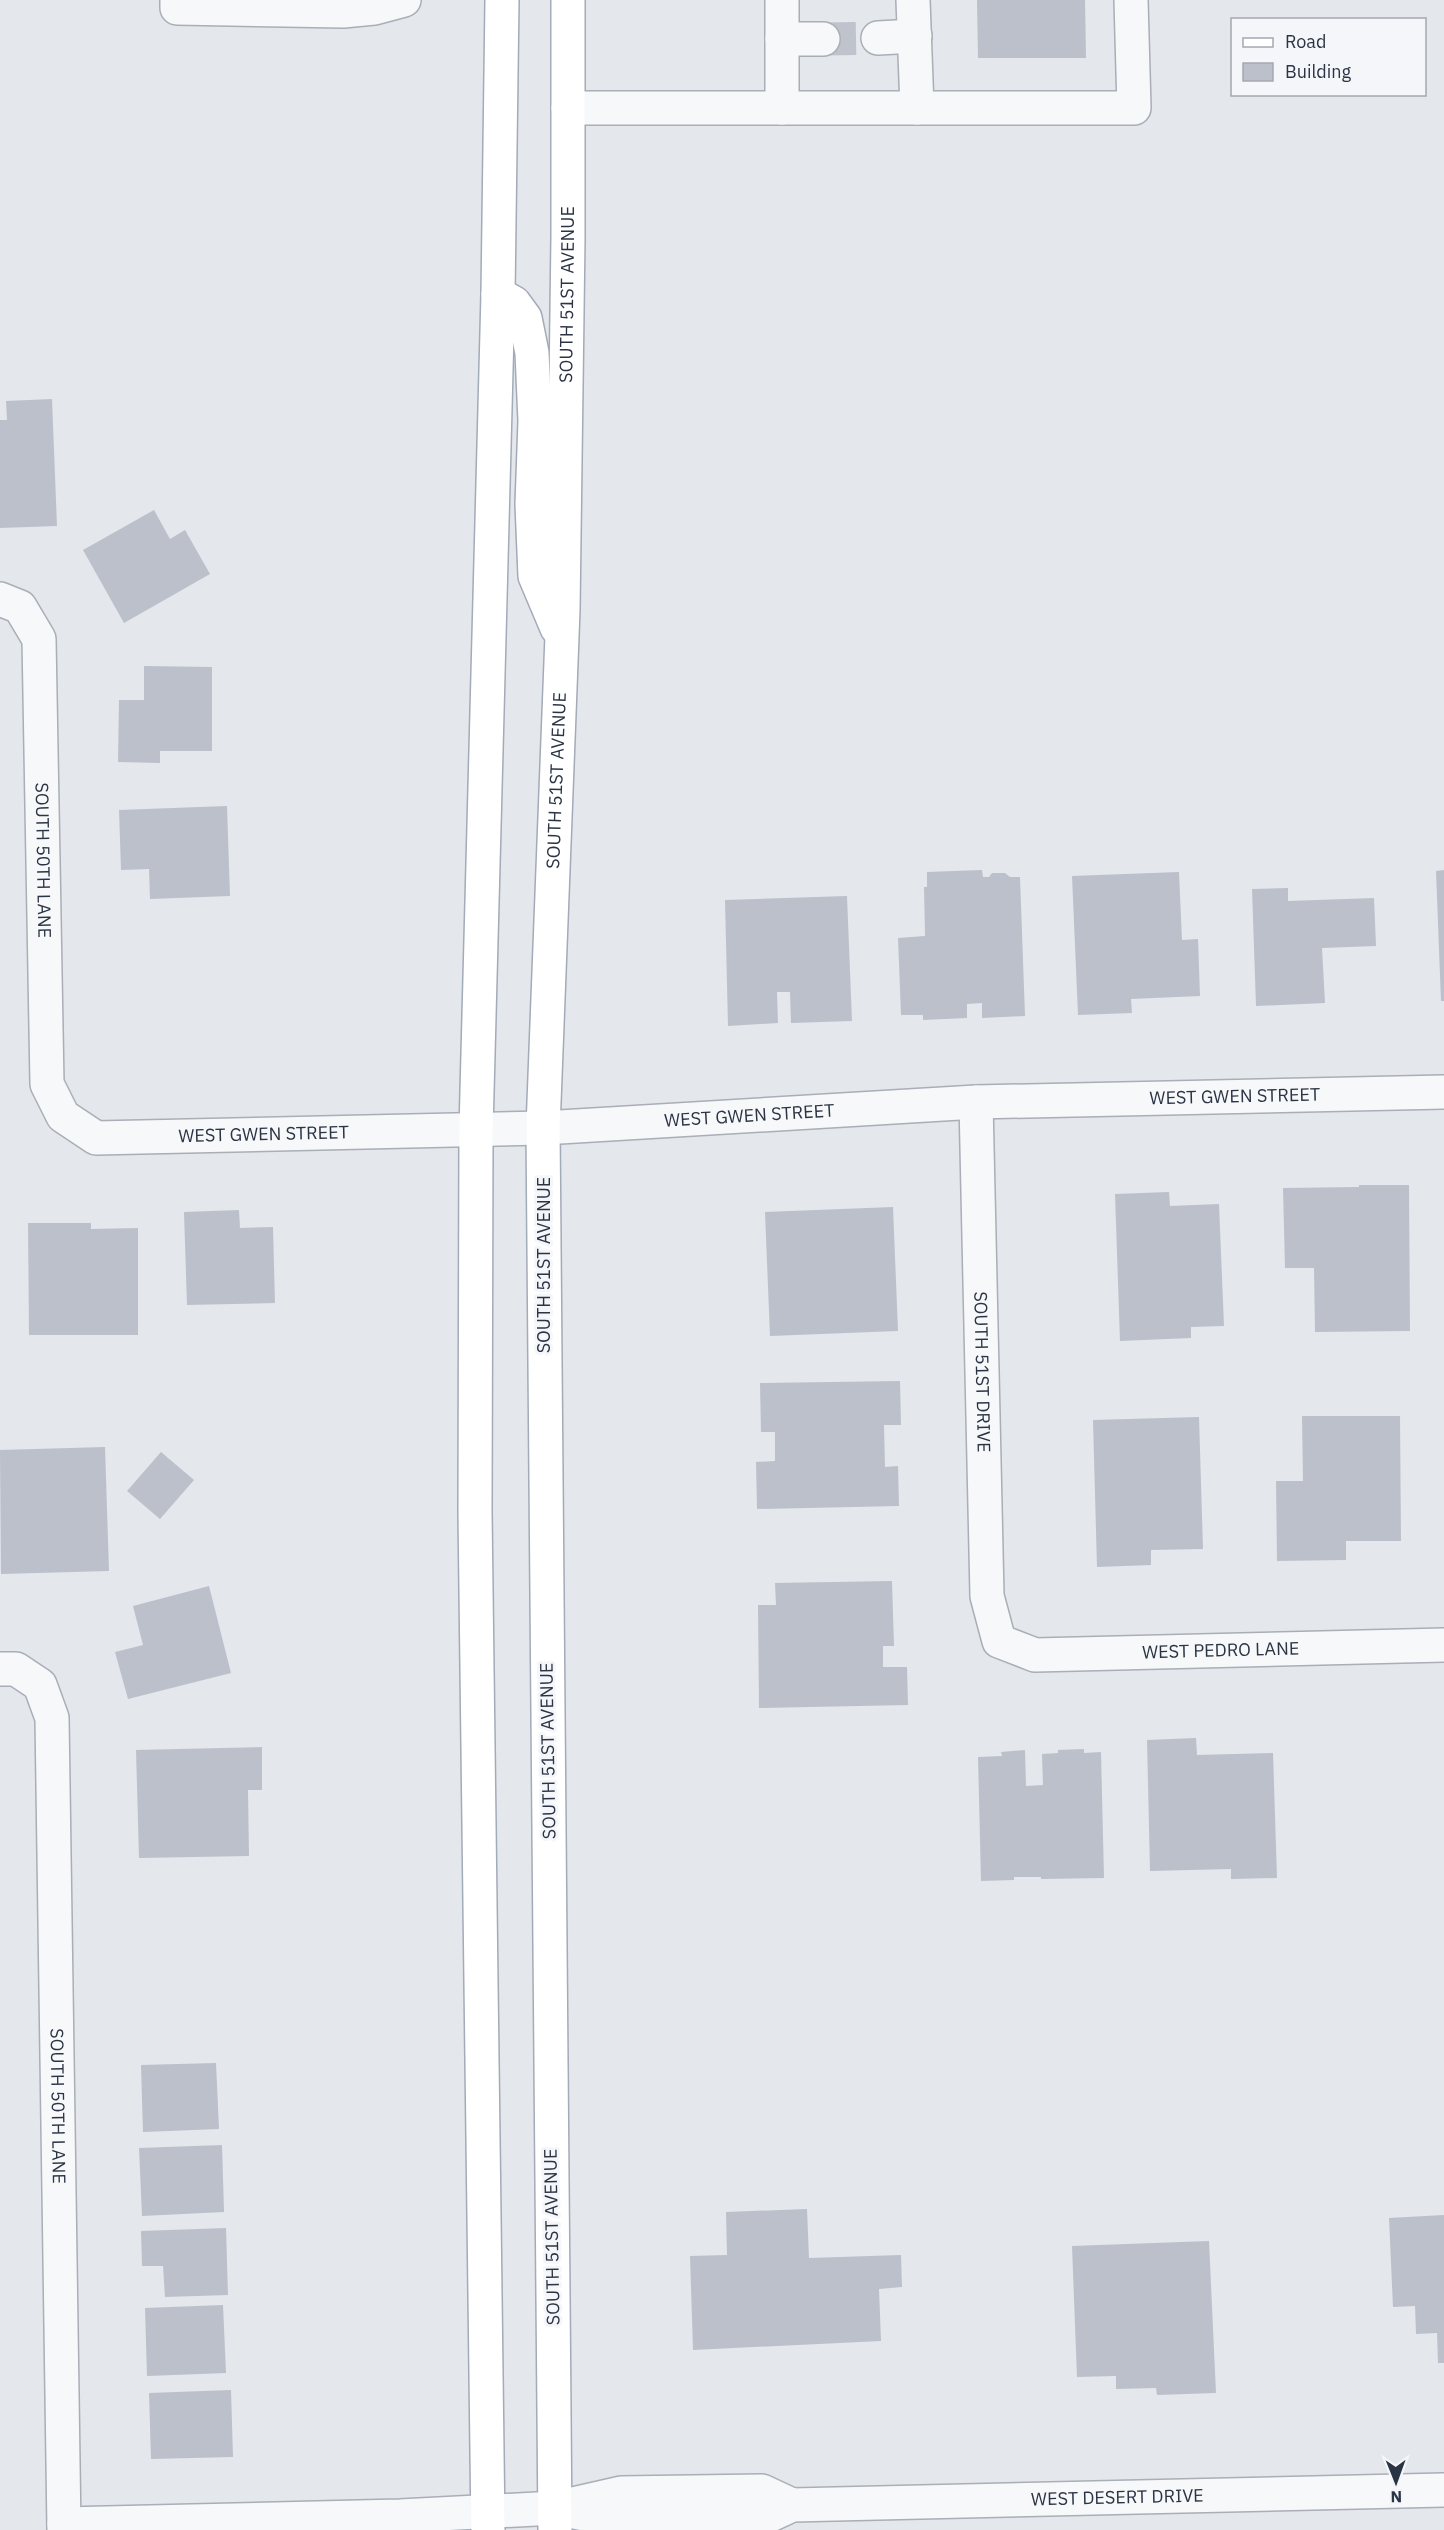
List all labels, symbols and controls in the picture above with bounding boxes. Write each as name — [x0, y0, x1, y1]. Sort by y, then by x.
legend — [1231, 18, 1426, 96]
text: Road — [1285, 30, 1326, 53]
text: Building — [1285, 60, 1352, 83]
street label: SOUTH 51ST AVENUE — [554, 206, 579, 383]
street label: SOUTH 51ST AVENUE — [541, 691, 571, 869]
street label: SOUTH 50TH LANE — [31, 782, 56, 938]
street label: WEST GWEN STREET — [1149, 1083, 1320, 1109]
street label: WEST GWEN STREET — [663, 1099, 835, 1132]
street label: WEST GWEN STREET — [178, 1120, 349, 1147]
street label: SOUTH 51ST AVENUE — [532, 1177, 555, 1353]
street label: SOUTH 51ST DRIVE — [969, 1291, 996, 1453]
street label: WEST PEDRO LANE — [1142, 1637, 1300, 1663]
street label: SOUTH 51ST AVENUE — [534, 1662, 561, 1840]
street label: SOUTH 50TH LANE — [46, 2028, 71, 2184]
street label: SOUTH 51ST AVENUE — [538, 2148, 565, 2326]
north arrow — [1366, 2452, 1426, 2512]
street label: WEST DESERT DRIVE — [1031, 2484, 1204, 2510]
text: N — [1390, 2487, 1402, 2507]

